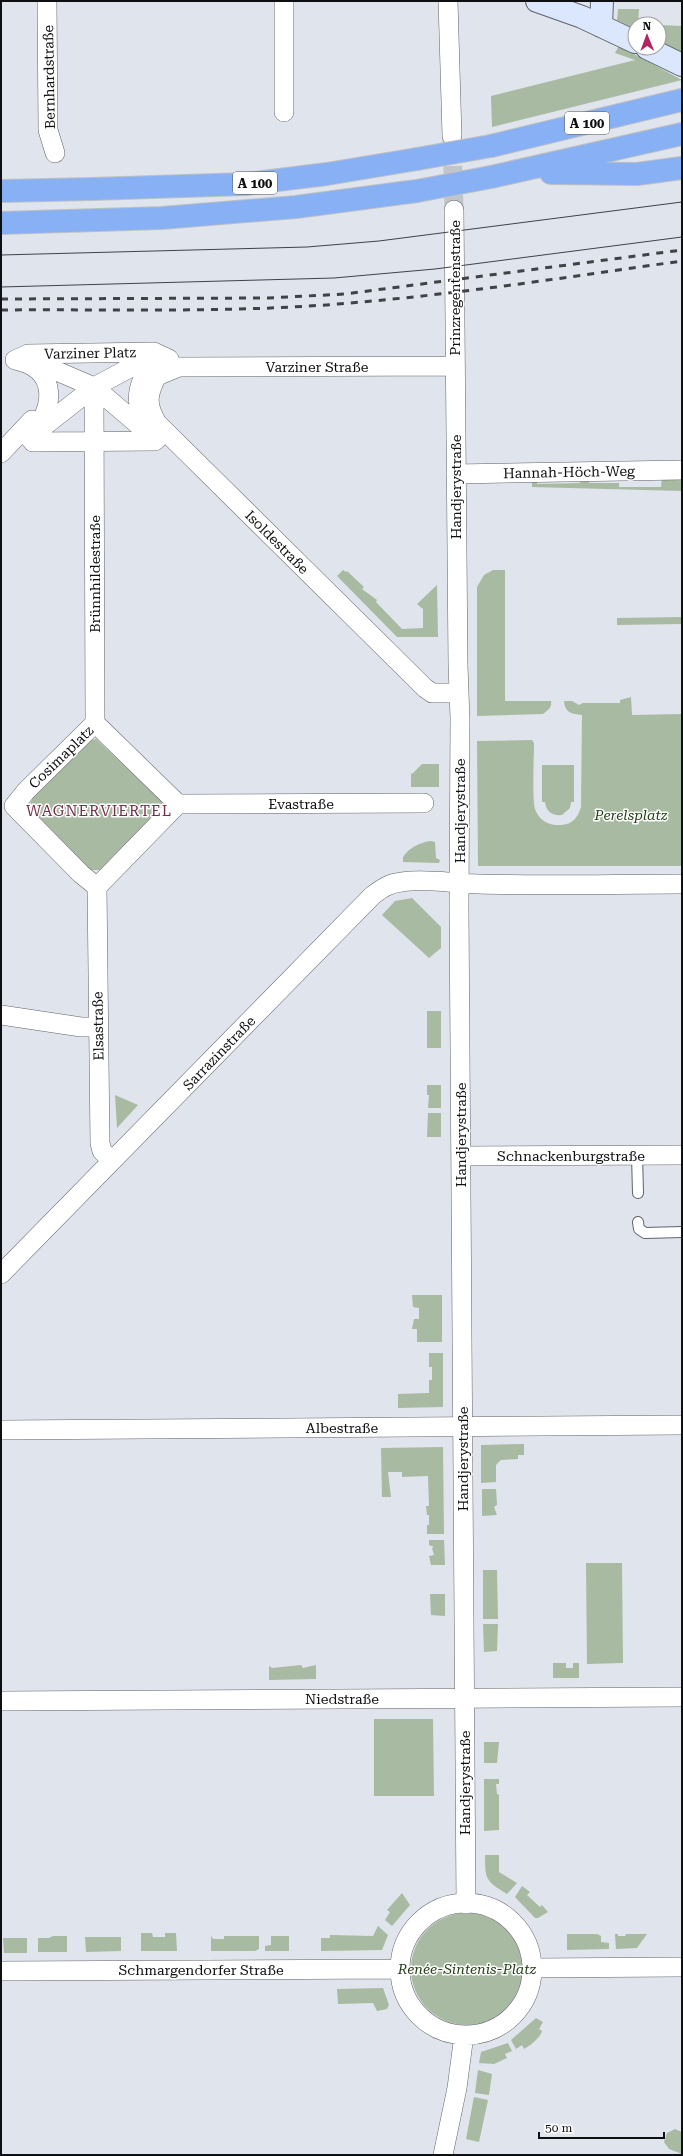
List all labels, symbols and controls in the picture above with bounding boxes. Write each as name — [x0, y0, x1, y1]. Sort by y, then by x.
north arrow — [627, 16, 667, 56]
text: N — [642, 20, 652, 33]
street label: Bernhardstraße — [40, 24, 58, 129]
road number: A 100 — [565, 112, 609, 134]
road number: A 100 — [233, 172, 277, 194]
street label: Prinzregentenstraße — [447, 220, 463, 356]
street label: Varziner Platz — [44, 344, 136, 362]
street label: Varziner Straße — [266, 359, 369, 375]
street label: Handjerystraße — [448, 434, 464, 539]
street label: Hannah-Höch-Weg — [503, 463, 635, 481]
street label: Isoldestraße — [242, 507, 312, 577]
street label: Brünnhildestraße — [87, 515, 103, 633]
street label: Cosimaplatz — [26, 722, 97, 792]
street label: Handjerystraße — [452, 758, 468, 863]
street label: Evastraße — [268, 796, 334, 812]
district label: WAGNERVIERTEL — [26, 802, 172, 820]
park label: Perelsplatz — [594, 807, 667, 823]
street label: Elsastraße — [89, 991, 107, 1061]
street label: Sarrazinstraße — [180, 1012, 259, 1093]
street label: Handjerystraße — [453, 1082, 469, 1187]
street label: Schnackenburgstraße — [497, 1148, 645, 1164]
street label: Handjerystraße — [455, 1406, 471, 1511]
street label: Albestraße — [306, 1420, 379, 1436]
street label: Niedstraße — [305, 1691, 379, 1707]
street label: Handjerystraße — [457, 1730, 473, 1835]
park label: Renée-Sintenis-Platz — [397, 1961, 536, 1977]
street label: Schmargendorfer Straße — [118, 1962, 284, 1978]
scale bar — [539, 2114, 664, 2140]
text: 50 m — [545, 2121, 572, 2135]

